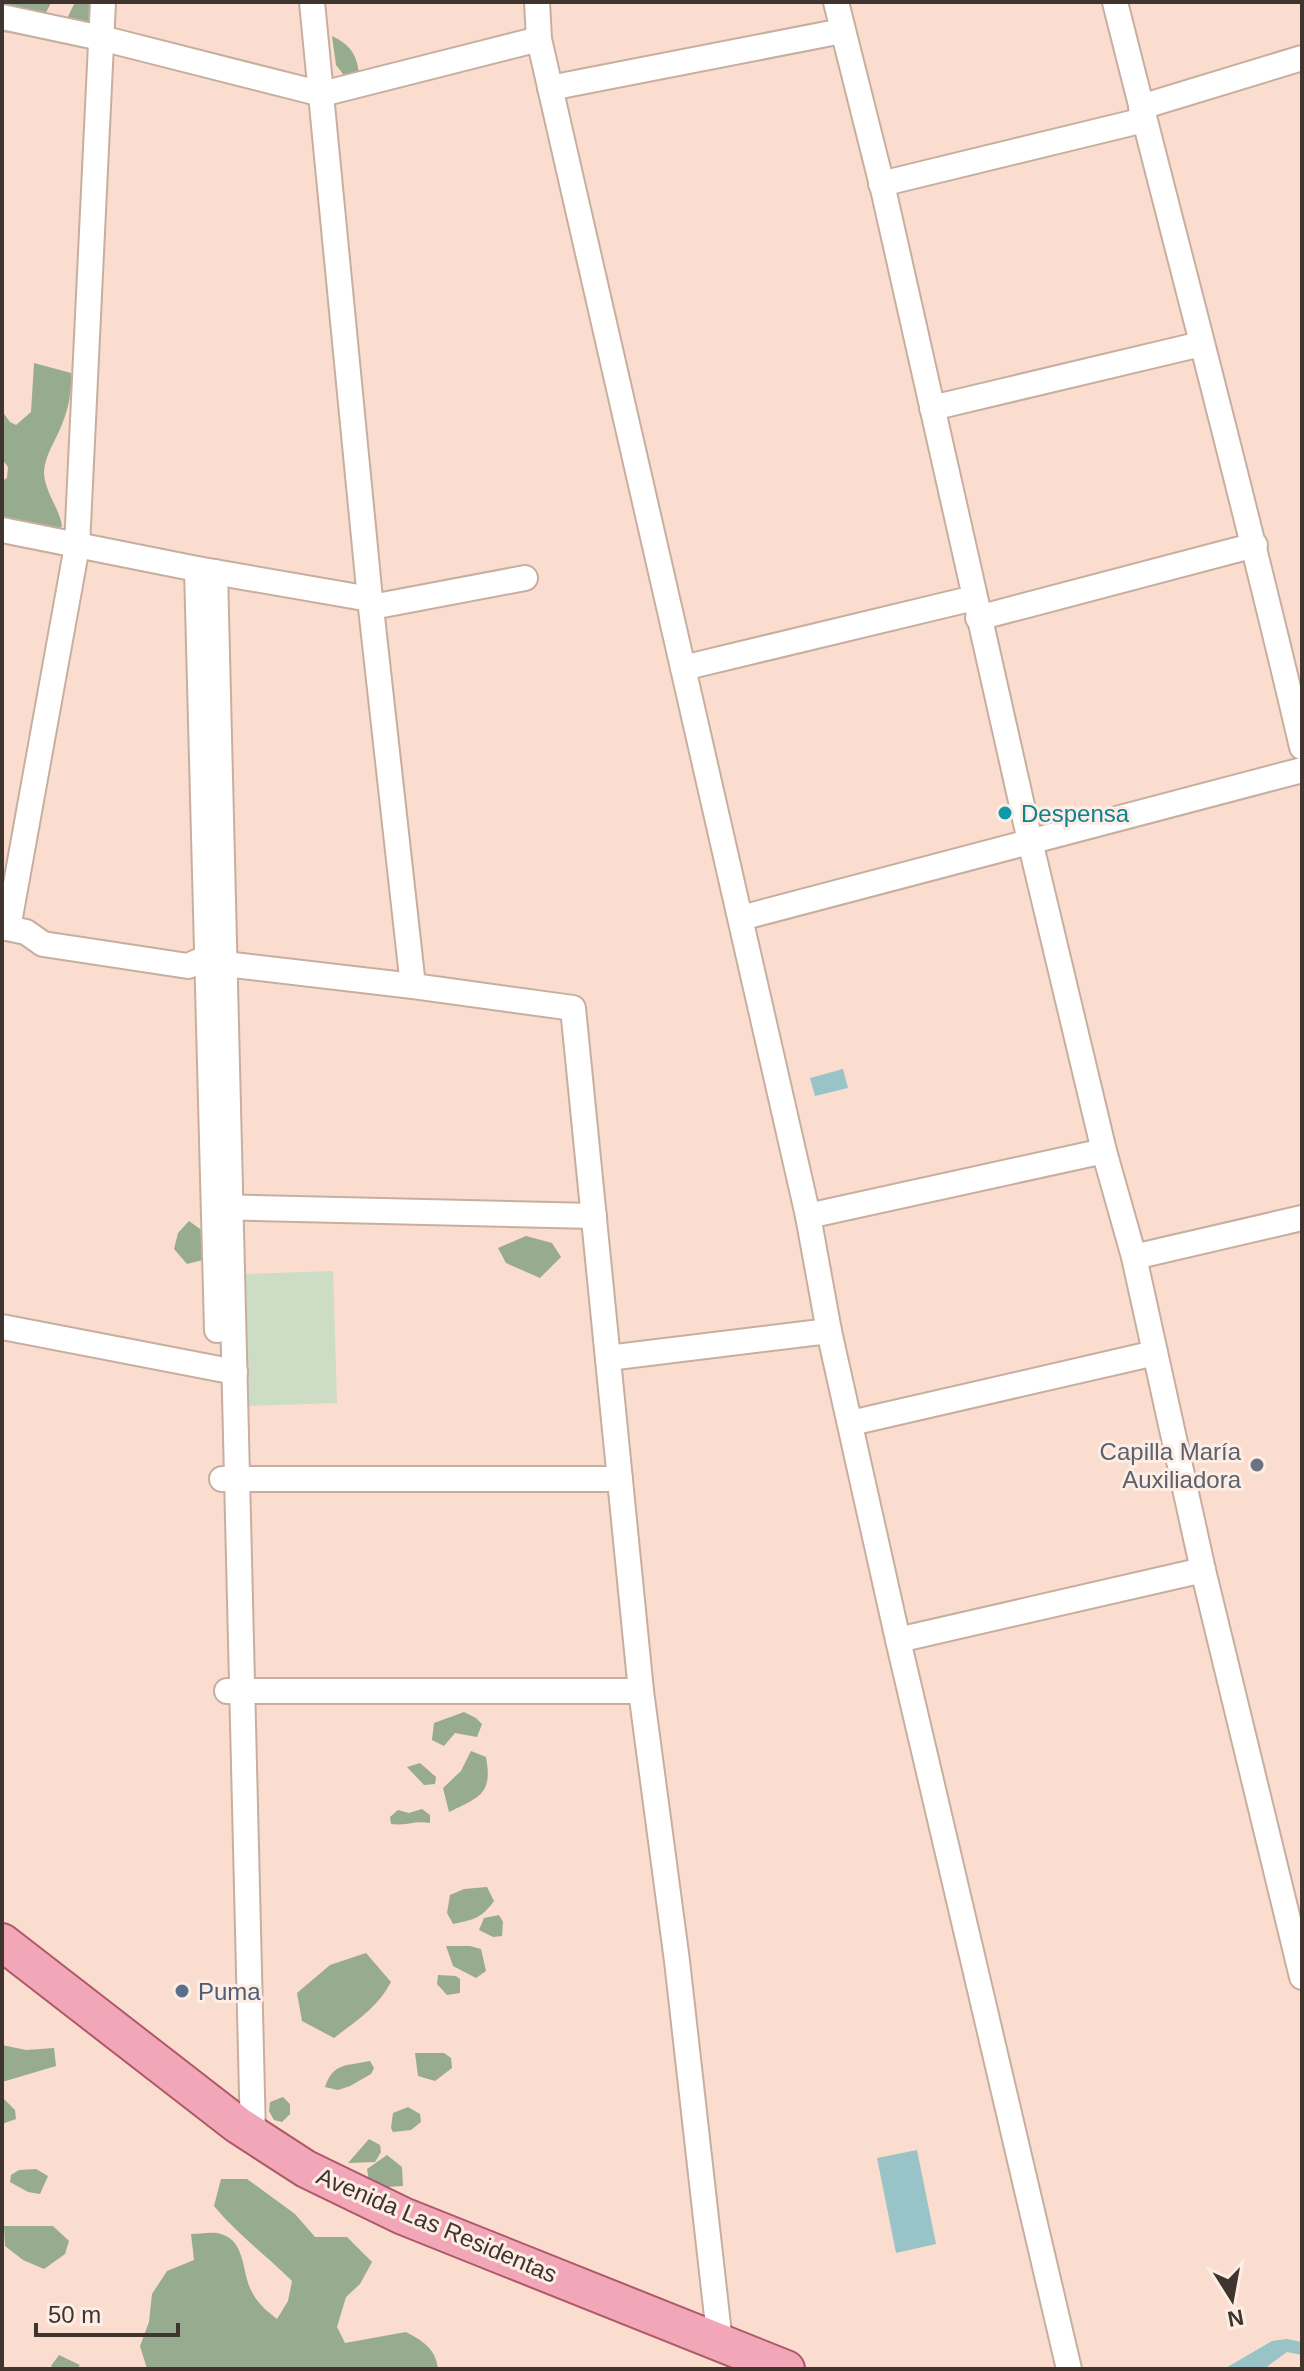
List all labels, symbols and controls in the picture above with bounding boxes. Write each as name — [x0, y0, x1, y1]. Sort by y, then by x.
place label: Despensa — [1021, 800, 1130, 827]
marker: Despensa — [996, 804, 1014, 822]
place label: Capilla María Auxiliadora — [1100, 1438, 1242, 1493]
marker: Capilla María Auxiliadora — [1248, 1456, 1266, 1474]
place label: Puma — [198, 1978, 261, 2005]
marker: Puma — [173, 1982, 191, 2000]
street label: Avenida Las Residentas — [313, 2162, 561, 2288]
north arrow — [1192, 2259, 1272, 2339]
scale bar — [36, 2287, 178, 2337]
text: 50 m — [48, 2301, 101, 2328]
text: N — [1226, 2304, 1246, 2332]

